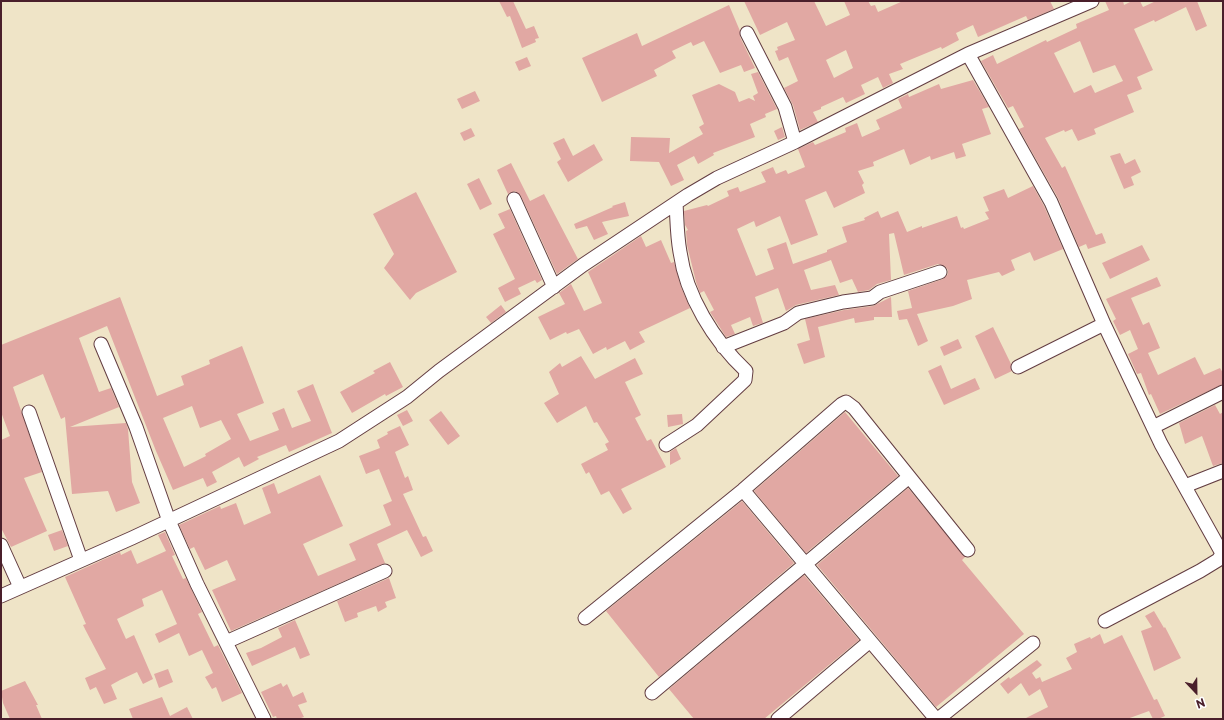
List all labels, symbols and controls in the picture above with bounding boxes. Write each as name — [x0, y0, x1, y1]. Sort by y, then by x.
north arrow — [1176, 672, 1216, 712]
text: N — [1193, 694, 1208, 713]

